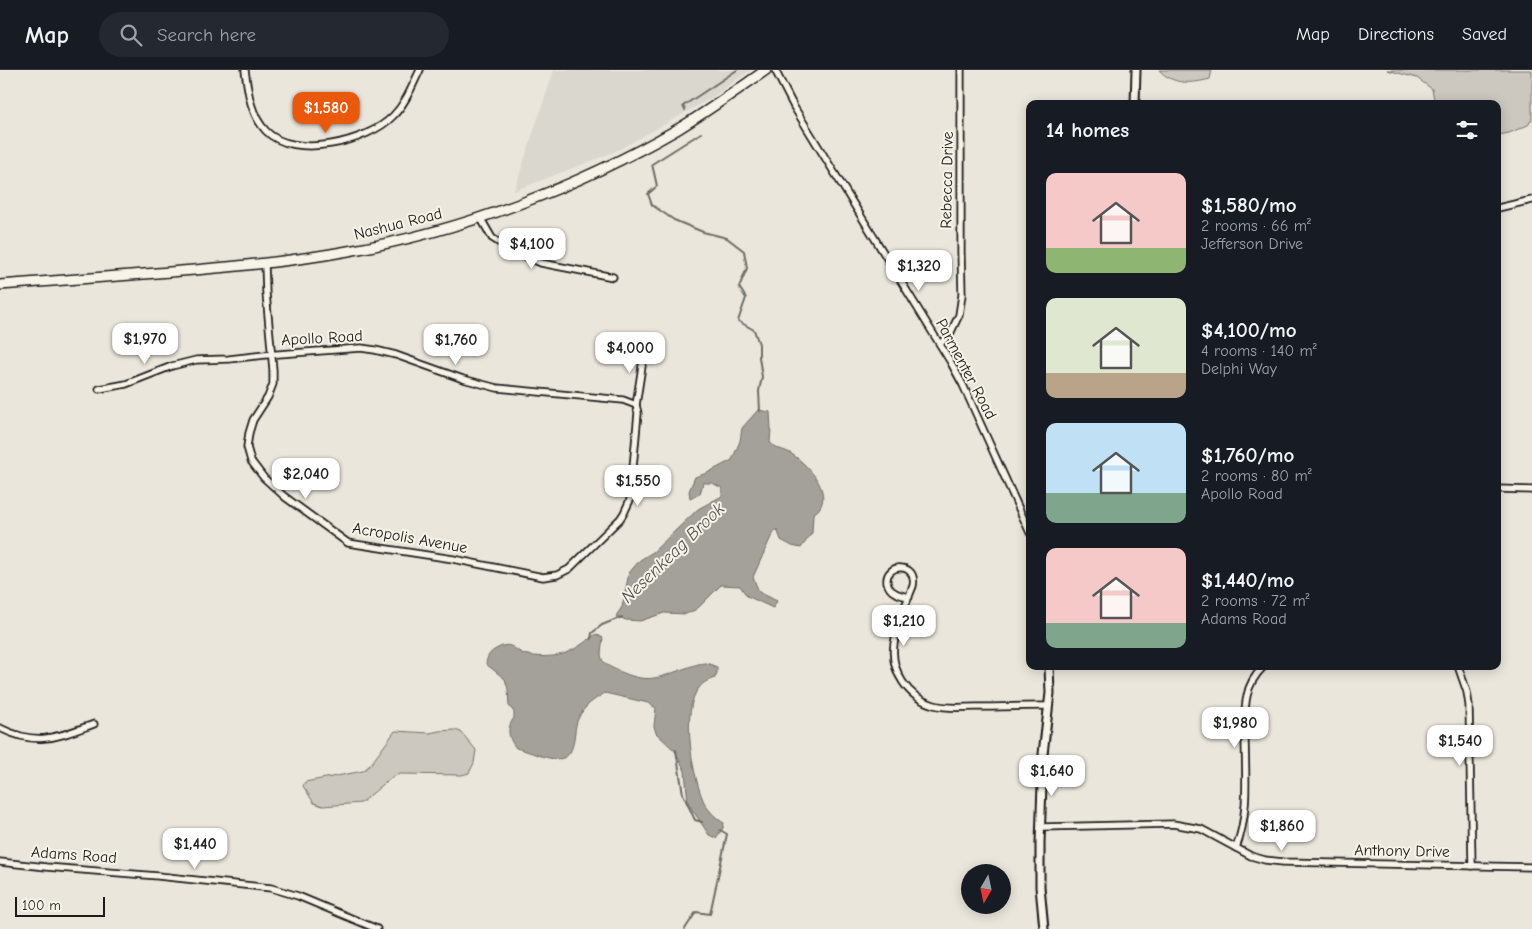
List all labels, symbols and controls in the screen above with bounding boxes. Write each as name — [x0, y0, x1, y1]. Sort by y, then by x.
search box — [99, 12, 449, 57]
text: Map — [25, 21, 69, 49]
icon: search — [117, 21, 145, 49]
text: Search here — [157, 24, 256, 46]
text: Map — [1296, 24, 1330, 45]
text: Directions — [1358, 24, 1434, 45]
text: Saved — [1462, 24, 1507, 45]
pin: $1,580 — [285, 92, 367, 134]
text: $1,580 — [304, 99, 348, 117]
icon: filters — [1453, 116, 1481, 144]
text: 14 homes — [1046, 118, 1129, 142]
street label: Rebecca Drive — [937, 131, 957, 229]
icon: home — [1086, 193, 1146, 253]
text: $1,580/mo — [1201, 193, 1297, 217]
street label: Nashua Road — [352, 204, 444, 244]
text: 2 rooms · 66 m² — [1201, 217, 1311, 235]
pin: $4,100 — [491, 228, 573, 270]
text: $4,100 — [510, 235, 554, 253]
text: Jefferson Drive — [1201, 235, 1303, 253]
pin: $1,320 — [878, 250, 960, 292]
text: $1,320 — [897, 257, 941, 275]
street label: Parmenter Road — [932, 316, 1000, 422]
icon: home — [1086, 318, 1146, 378]
text: $4,100/mo — [1201, 318, 1297, 342]
pin: $1,970 — [104, 322, 186, 365]
pin: $1,760 — [415, 324, 497, 366]
street label: Apollo Road — [281, 327, 363, 349]
text: $1,970 — [123, 330, 167, 348]
text: $1,760 — [434, 331, 478, 349]
pin: $4,000 — [589, 332, 671, 374]
text: $4,000 — [606, 339, 654, 357]
text: 4 rooms · 140 m² — [1201, 342, 1317, 360]
text: Delphi Way — [1201, 360, 1277, 378]
icon: home — [1086, 443, 1146, 503]
text: $1,760/mo — [1201, 443, 1294, 467]
pin: $2,040 — [265, 458, 347, 500]
pin: $1,550 — [597, 464, 679, 507]
text: $2,040 — [283, 465, 329, 483]
text: 2 rooms · 80 m² — [1201, 467, 1312, 485]
text: $1,550 — [615, 472, 661, 490]
text: Apollo Road — [1201, 485, 1283, 503]
water label: Nesenkeag Brook — [617, 498, 729, 608]
street label: Acropolis Avenue — [351, 519, 469, 557]
icon: home — [1086, 568, 1146, 628]
text: $1,440/mo — [1201, 568, 1294, 592]
text: 2 rooms · 72 m² — [1201, 592, 1310, 610]
pin: $1,210 — [863, 604, 945, 647]
text: Adams Road — [1201, 610, 1287, 628]
text: $1,210 — [883, 612, 925, 630]
pin: $1,980 — [1194, 706, 1276, 749]
text: $1,980 — [1213, 714, 1257, 732]
pin: $1,540 — [1419, 724, 1501, 767]
text: $1,540 — [1438, 732, 1482, 750]
pin: $1,640 — [1011, 754, 1093, 797]
text: $1,640 — [1030, 762, 1074, 780]
pin: $1,860 — [1241, 810, 1323, 852]
text: $1,860 — [1260, 817, 1304, 835]
pin: $1,440 — [154, 828, 236, 870]
text: $1,440 — [173, 835, 217, 853]
street label: Anthony Drive — [1354, 841, 1450, 861]
street label: Adams Road — [31, 843, 117, 867]
north arrow — [961, 864, 1011, 914]
map controls — [961, 864, 1011, 914]
scale bar — [15, 894, 105, 917]
text: 100 m — [22, 897, 61, 914]

